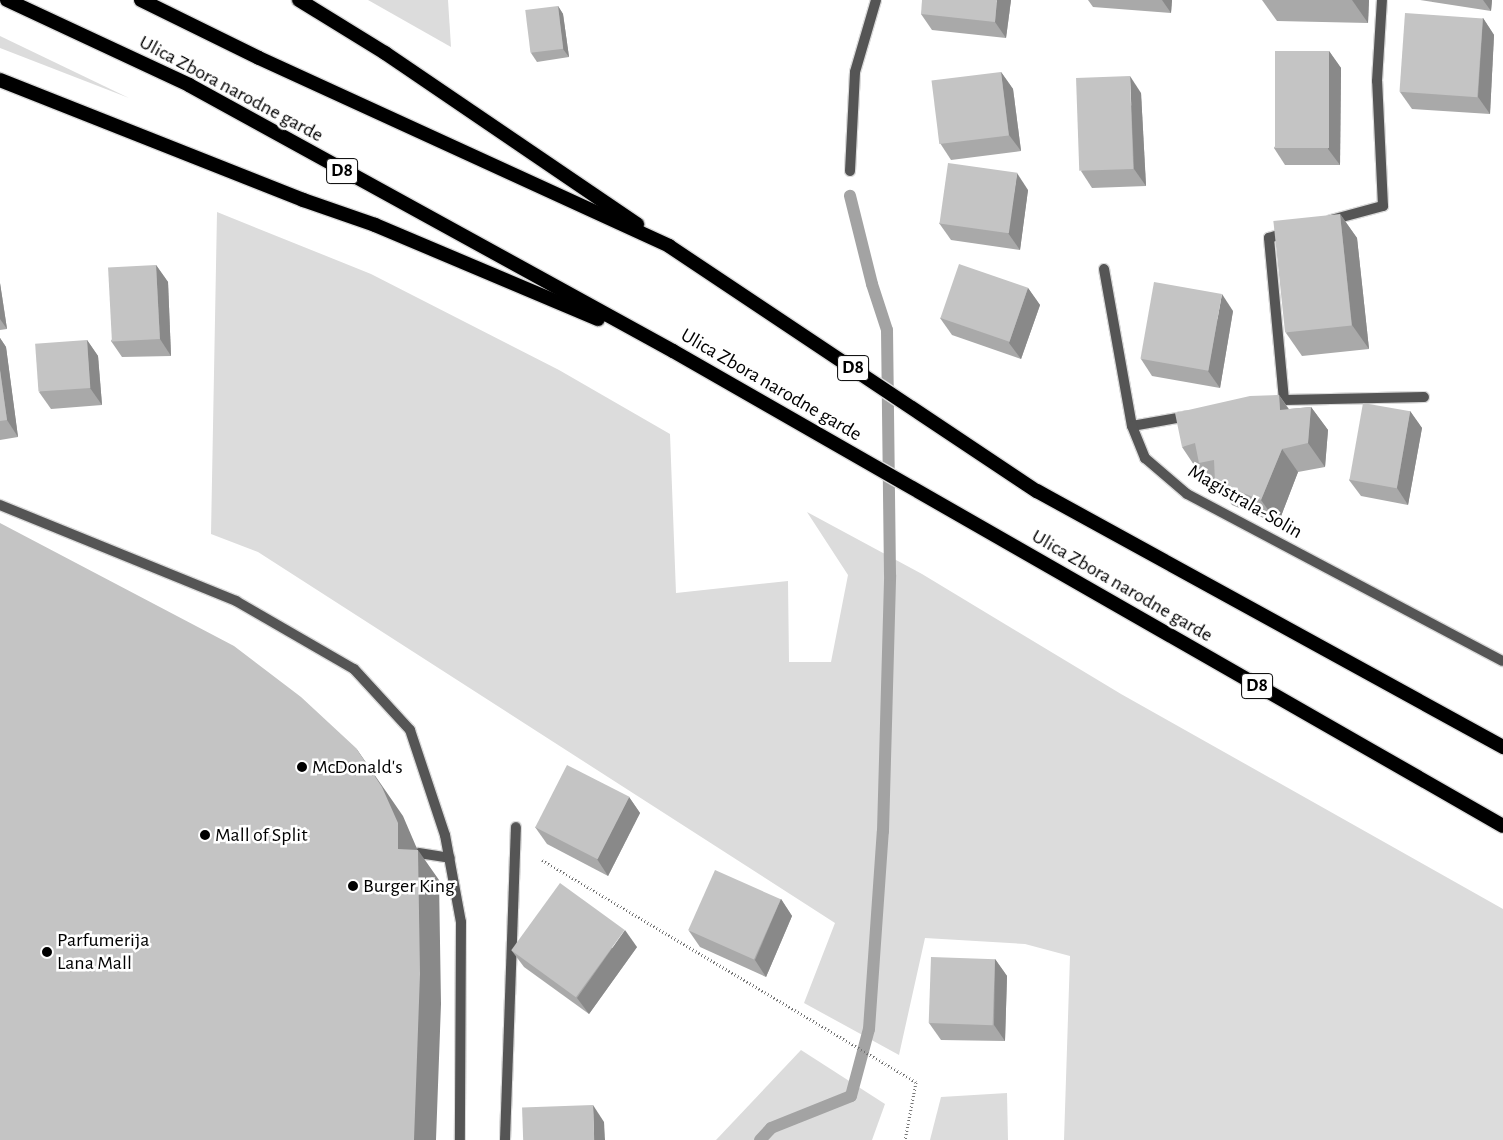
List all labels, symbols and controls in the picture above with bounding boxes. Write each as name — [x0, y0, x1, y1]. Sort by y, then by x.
street label: Ulica Zbora narodne garde — [135, 30, 327, 148]
road number: D8 — [326, 154, 358, 188]
street label: Ulica Zbora narodne garde — [676, 323, 866, 447]
road number: D8 — [837, 352, 869, 384]
street label: Magistrala-Solin — [1184, 460, 1306, 544]
street label: Ulica Zbora narodne garde — [1027, 524, 1217, 648]
road number: D8 — [1241, 669, 1273, 702]
place label: McDonald's — [312, 755, 403, 779]
marker: McDonald's — [296, 761, 308, 773]
place label: Mall of Split — [215, 823, 308, 847]
marker: Mall of Split — [199, 829, 211, 841]
place label: Burger King — [363, 874, 455, 898]
marker: Burger King — [347, 880, 359, 892]
place label: Parfumerija Lana Mall — [57, 928, 149, 975]
marker: Parfumerija Lana Mall — [41, 946, 53, 958]

